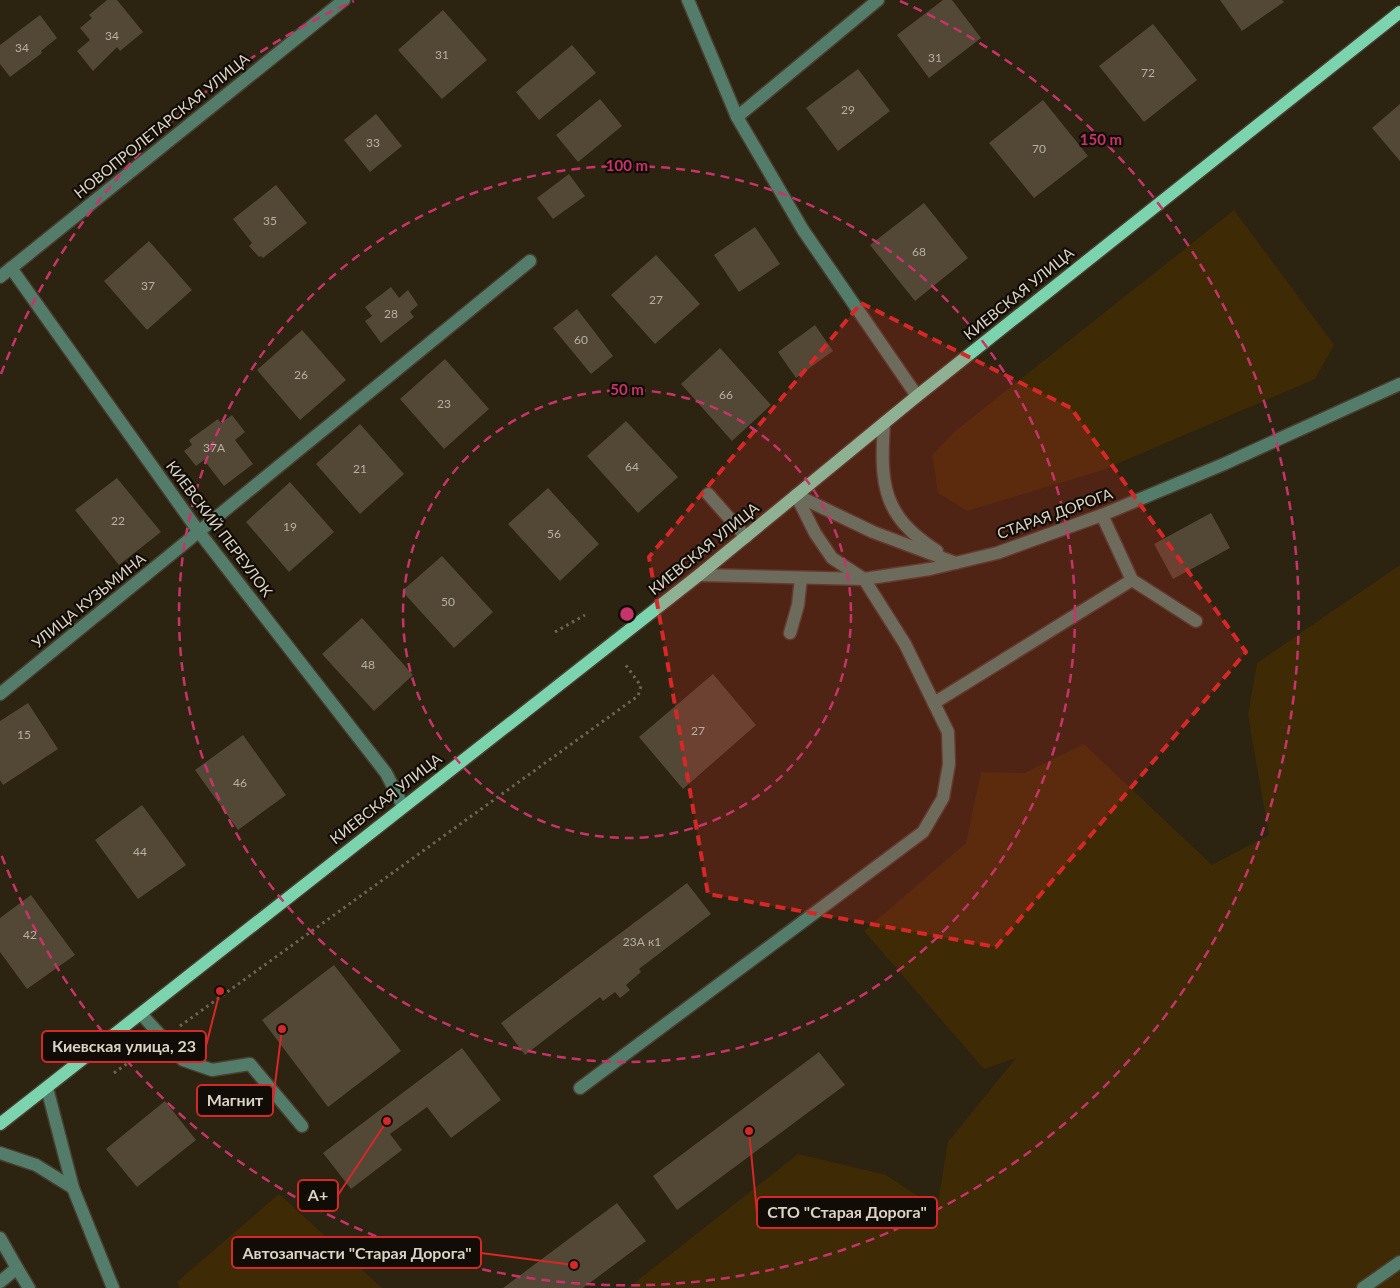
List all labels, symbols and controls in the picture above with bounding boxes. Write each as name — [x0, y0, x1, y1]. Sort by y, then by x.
house number: 34 — [105, 28, 119, 43]
house number: 34 — [15, 40, 29, 55]
house number: 31 — [435, 47, 449, 62]
street label: НОВОПРОЛЕТАРСКАЯ УЛИЦА — [70, 48, 253, 201]
house number: 31 — [928, 50, 942, 65]
house number: 72 — [1141, 65, 1155, 80]
house number: 29 — [841, 102, 855, 117]
text: 150 m — [1080, 130, 1122, 148]
house number: 33 — [366, 135, 380, 150]
house number: 70 — [1032, 141, 1046, 156]
text: 100 m — [606, 156, 648, 174]
house number: 35 — [263, 213, 277, 228]
street label: КИЕВСКАЯ УЛИЦА — [960, 243, 1078, 343]
house number: 68 — [912, 244, 926, 259]
house number: 37 — [141, 278, 155, 293]
house number: 27 — [649, 292, 663, 307]
house number: 28 — [384, 306, 398, 321]
house number: 60 — [574, 332, 588, 347]
house number: 26 — [294, 367, 308, 382]
text: 50 m — [610, 380, 644, 398]
house number: 66 — [719, 387, 733, 402]
house number: 23 — [437, 396, 451, 411]
house number: 37А — [203, 440, 226, 455]
street label: КИЕВСКИЙ ПЕРЕУЛОК — [163, 457, 277, 600]
house number: 64 — [625, 459, 639, 474]
house number: 21 — [353, 461, 367, 476]
street label: СТАРАЯ ДОРОГА — [994, 484, 1116, 542]
street label: КИЕВСКАЯ УЛИЦА — [645, 498, 763, 598]
house number: 22 — [111, 513, 125, 528]
house number: 19 — [283, 519, 297, 534]
house number: 56 — [547, 526, 561, 541]
street label: УЛИЦА КУЗЬМИНА — [28, 548, 149, 651]
house number: 50 — [441, 594, 455, 609]
centre of rings — [618, 605, 636, 623]
house number: 48 — [361, 657, 375, 672]
house number: 27 — [691, 723, 705, 738]
house number: 15 — [17, 727, 31, 742]
street label: КИЕВСКАЯ УЛИЦА — [326, 749, 445, 847]
house number: 46 — [233, 775, 247, 790]
house number: 44 — [133, 844, 147, 859]
house number: 42 — [23, 927, 37, 942]
house number: 23А к1 — [623, 934, 661, 949]
callout: Киевская улица, 23 — [42, 1031, 206, 1062]
text: Киевская улица, 23 — [52, 1036, 196, 1055]
callout: Магнит — [197, 1085, 273, 1116]
text: Магнит — [207, 1090, 264, 1109]
callout: А+ — [298, 1180, 338, 1211]
text: А+ — [307, 1185, 328, 1204]
callout: СТО "Старая Дорога" — [757, 1197, 937, 1228]
text: СТО "Старая Дорога" — [767, 1202, 927, 1221]
callout: Автозапчасти "Старая Дорога" — [232, 1237, 481, 1268]
text: Автозапчасти "Старая Дорога" — [241, 1243, 472, 1262]

